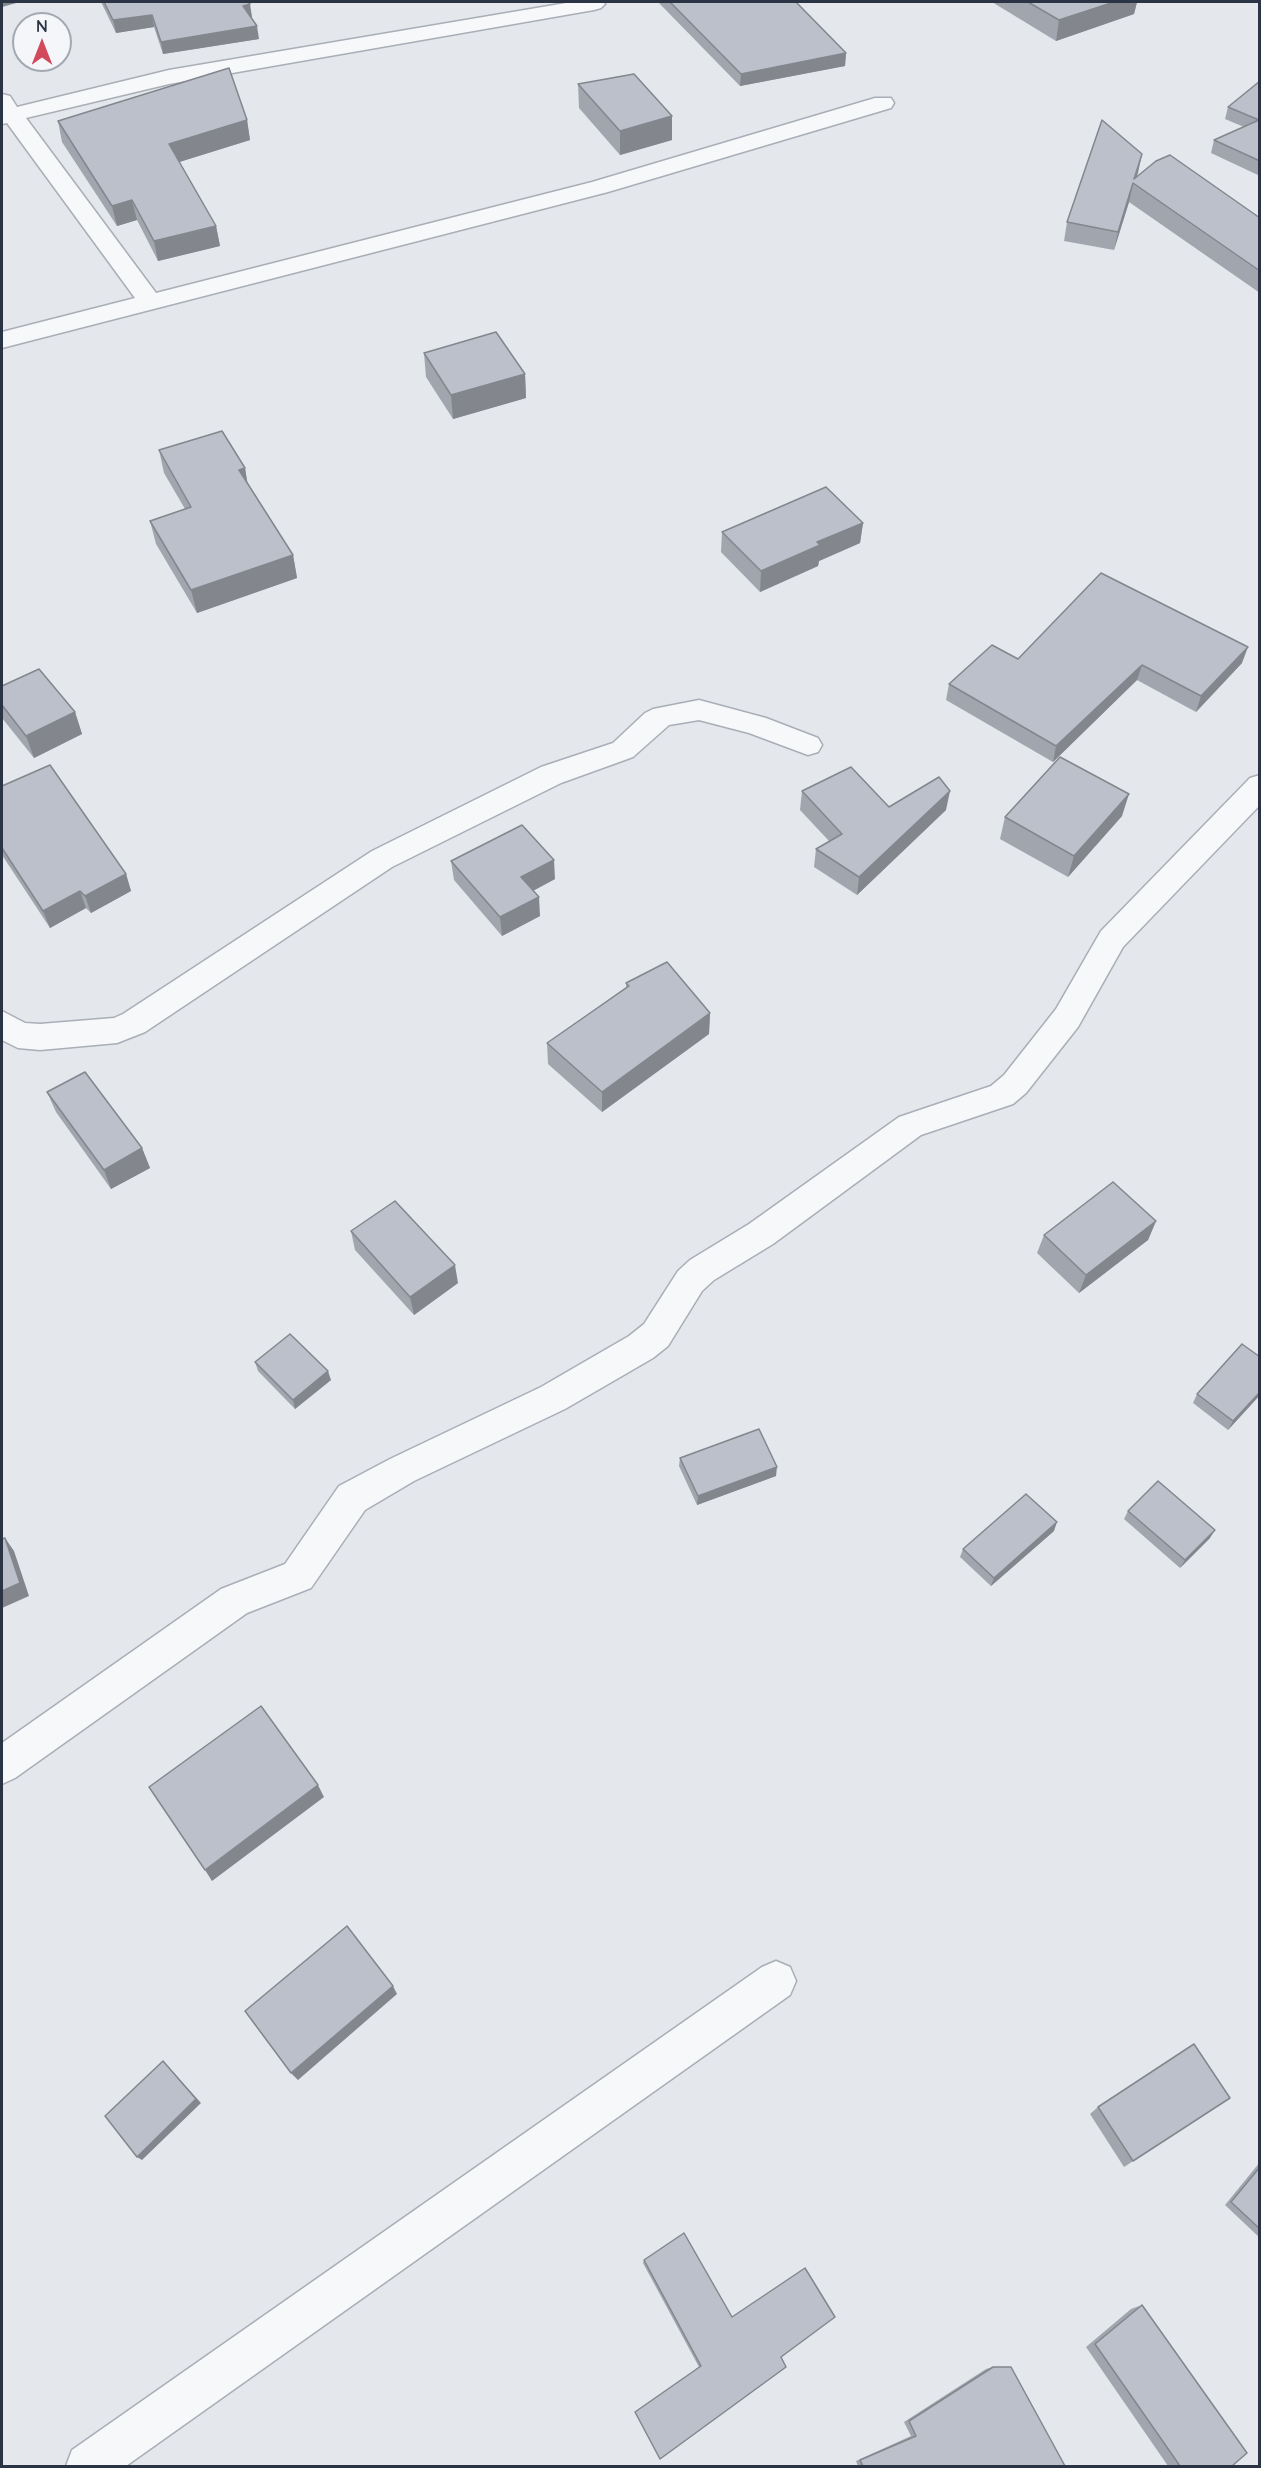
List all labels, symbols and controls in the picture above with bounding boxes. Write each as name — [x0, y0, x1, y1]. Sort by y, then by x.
north arrow — [12, 12, 72, 72]
text: N — [36, 16, 48, 36]

